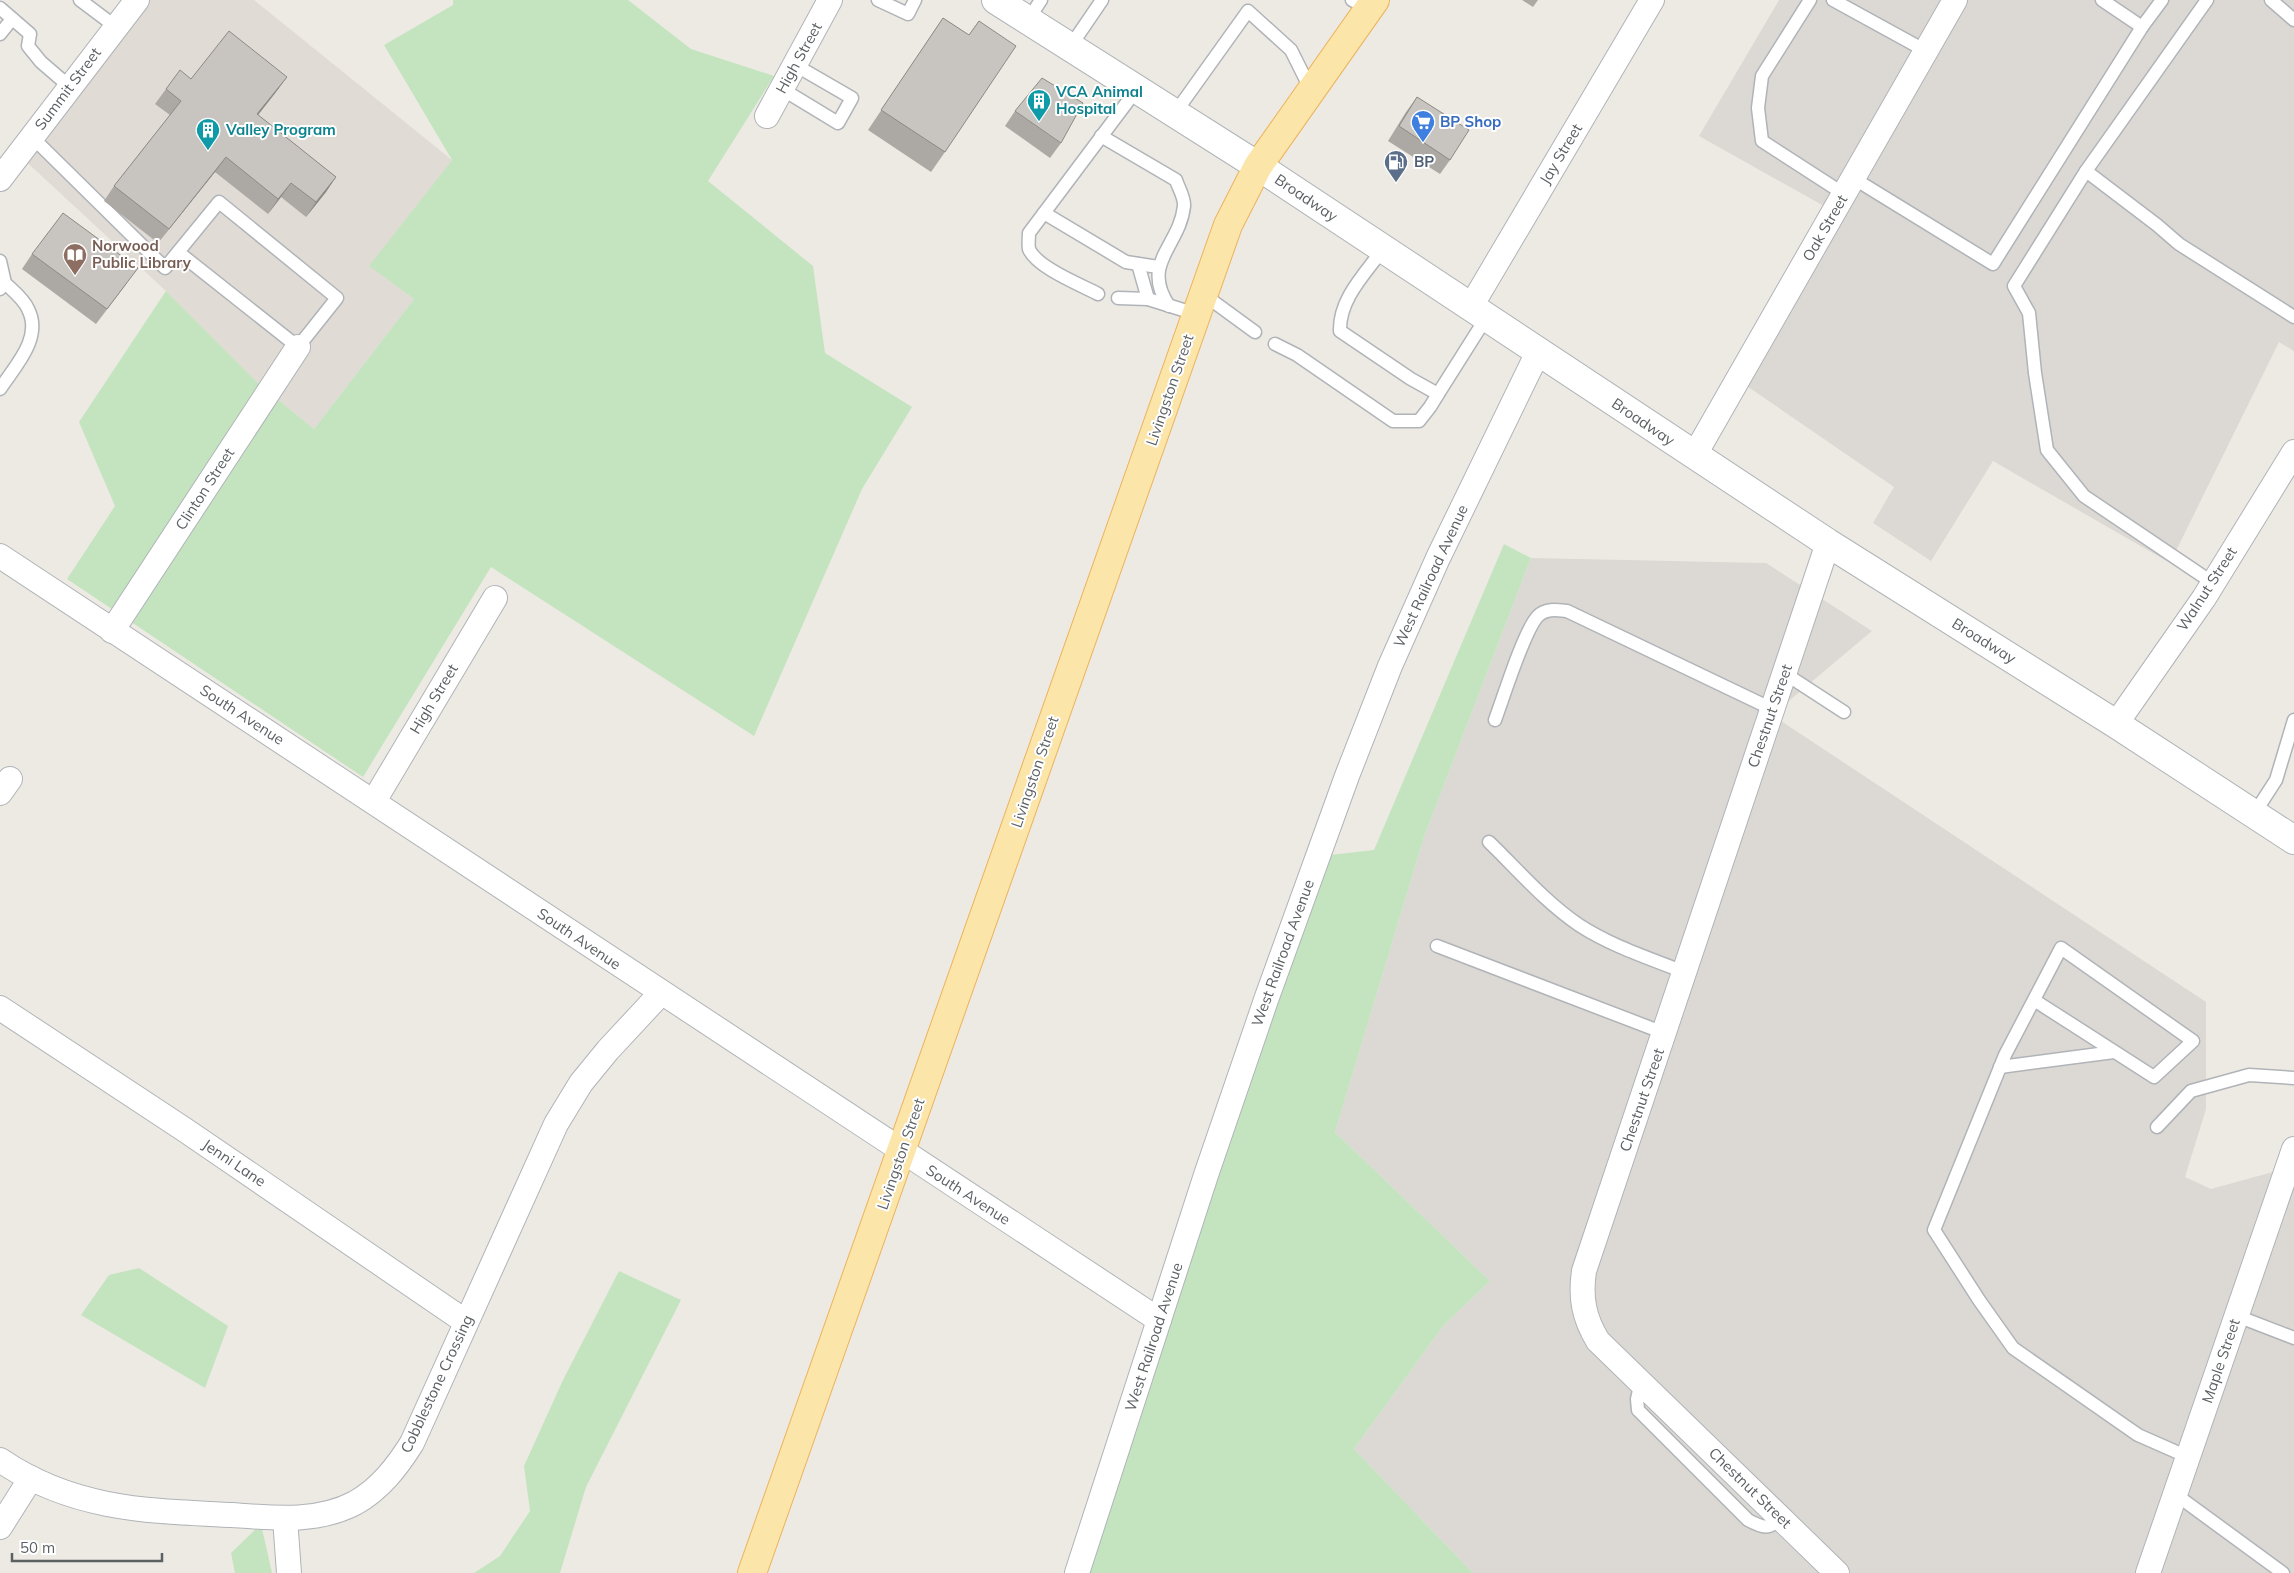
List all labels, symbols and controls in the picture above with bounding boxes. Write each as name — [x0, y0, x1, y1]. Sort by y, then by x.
street label: High Street — [771, 19, 826, 97]
street label: Summit Street — [30, 44, 105, 134]
place label: VCA Animal Hospital — [1055, 82, 1143, 118]
building icon: VCA Animal Hospital — [1026, 88, 1052, 122]
supermarket icon: BP Shop — [1410, 109, 1436, 143]
place label: BP Shop — [1440, 112, 1501, 131]
building icon: Valley Program — [195, 117, 221, 151]
place label: Valley Program — [225, 120, 336, 139]
street label: Jay Street — [1535, 120, 1586, 187]
fuel station icon: BP — [1383, 149, 1409, 183]
place label: BP — [1414, 152, 1434, 171]
street label: Broadway — [1271, 170, 1341, 226]
street label: Oak Street — [1798, 191, 1851, 264]
place label: Norwood Public Library — [92, 236, 192, 272]
library icon: Norwood Public Library — [62, 242, 88, 276]
street label: Livingston Street — [1142, 332, 1197, 448]
street label: Broadway — [1608, 394, 1678, 450]
street label: Clinton Street — [171, 444, 238, 533]
street label: West Railroad Avenue — [1389, 502, 1472, 650]
street label: Walnut Street — [2172, 543, 2241, 634]
street label: Broadway — [1949, 613, 2020, 668]
street label: High Street — [405, 660, 462, 737]
street label: Chestnut Street — [1743, 662, 1796, 770]
street label: South Avenue — [197, 680, 288, 749]
street label: Livingston Street — [1007, 714, 1062, 830]
street label: West Railroad Avenue — [1247, 877, 1318, 1029]
street label: South Avenue — [534, 904, 625, 974]
street label: Chestnut Street — [1615, 1046, 1668, 1154]
street label: Livingston Street — [873, 1096, 928, 1212]
street label: Jenni Lane — [199, 1134, 270, 1191]
street label: South Avenue — [923, 1160, 1014, 1229]
street label: West Railroad Avenue — [1121, 1260, 1187, 1414]
street label: Cobblestone Crossing — [396, 1312, 477, 1456]
street label: Maple Street — [2197, 1316, 2244, 1406]
street label: Chestnut Street — [1705, 1443, 1796, 1532]
scale bar — [12, 1530, 162, 1562]
text: 50 m — [20, 1538, 55, 1557]

